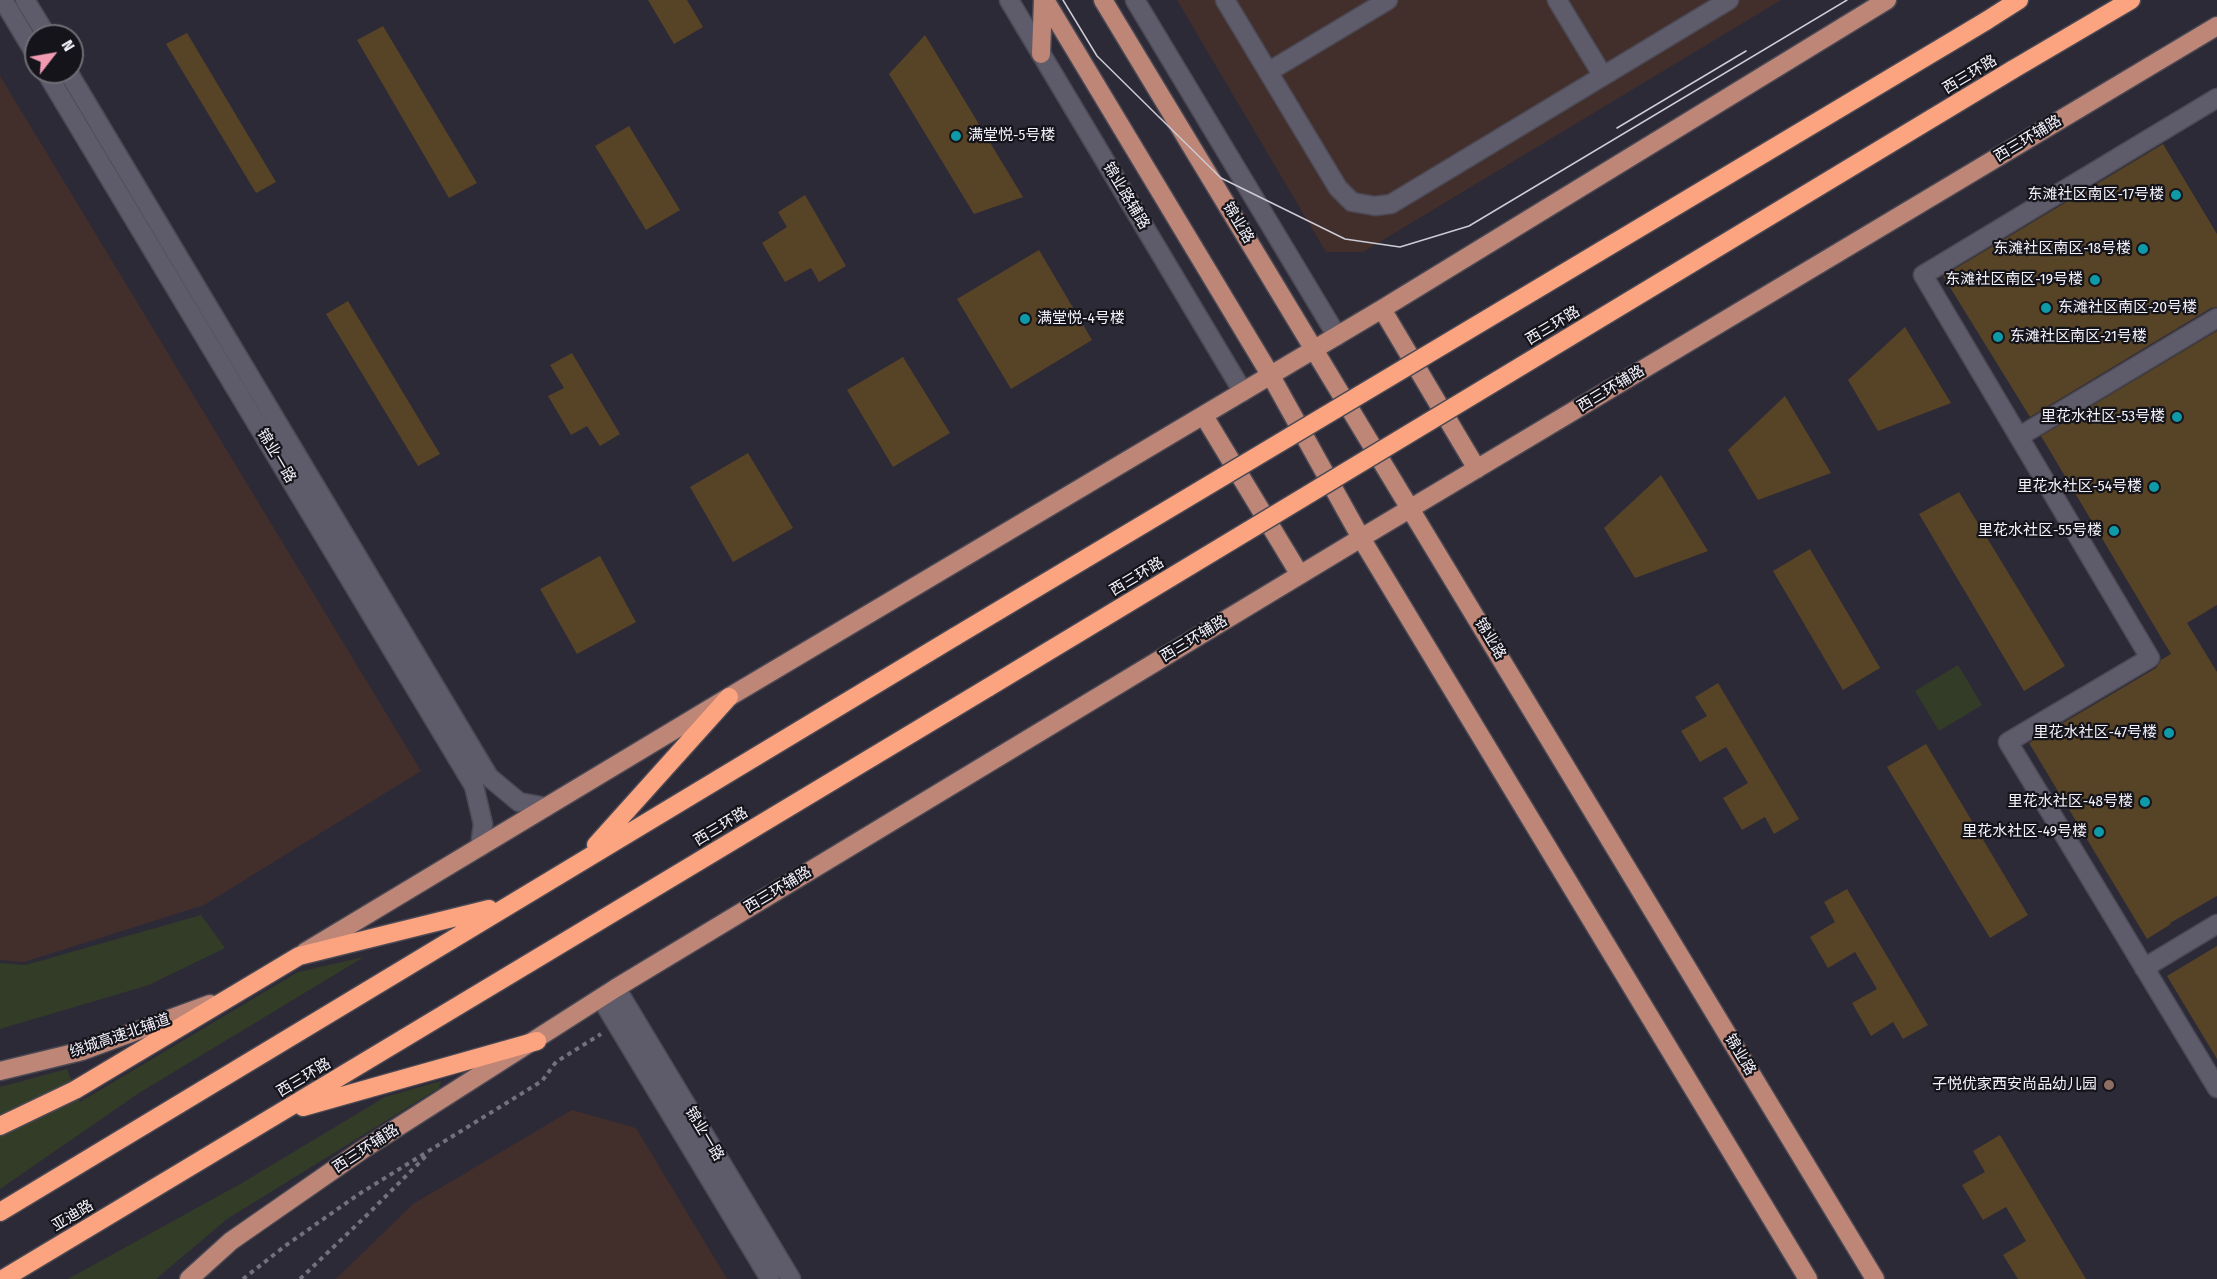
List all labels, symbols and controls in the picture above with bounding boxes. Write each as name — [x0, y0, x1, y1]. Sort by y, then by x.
north arrow — [24, 24, 84, 84]
text: N — [58, 36, 79, 55]
street label: 西三环路 — [1940, 52, 2000, 98]
street label: 西三环辅路 — [1991, 112, 2065, 166]
place label: 满堂悦-5号楼 — [968, 127, 1055, 145]
marker: 满堂悦-5号楼 — [949, 129, 963, 143]
street label: 锦业路辅路 — [1099, 159, 1153, 233]
place label: 东滩社区南区-17号楼 — [2028, 186, 2164, 204]
marker: 东滩社区南区-17号楼 — [2169, 188, 2183, 202]
street label: 锦业路 — [1219, 199, 1257, 247]
place label: 东滩社区南区-18号楼 — [1993, 240, 2131, 258]
marker: 东滩社区南区-18号楼 — [2136, 242, 2150, 256]
place label: 东滩社区南区-19号楼 — [1945, 271, 2083, 289]
marker: 东滩社区南区-19号楼 — [2088, 273, 2102, 287]
place label: 东滩社区南区-20号楼 — [2058, 299, 2197, 317]
marker: 东滩社区南区-20号楼 — [2039, 301, 2053, 315]
street label: 西三环路 — [1523, 303, 1583, 349]
place label: 满堂悦-4号楼 — [1037, 310, 1125, 328]
marker: 满堂悦-4号楼 — [1018, 312, 1032, 326]
place label: 东滩社区南区-21号楼 — [2010, 328, 2147, 346]
marker: 东滩社区南区-21号楼 — [1991, 330, 2005, 344]
street label: 西三环辅路 — [1574, 362, 1648, 416]
place label: 里花水社区-53号楼 — [2041, 408, 2165, 426]
marker: 里花水社区-53号楼 — [2170, 410, 2184, 424]
street label: 锦业一路 — [253, 426, 299, 486]
place label: 里花水社区-54号楼 — [2017, 478, 2142, 496]
marker: 里花水社区-54号楼 — [2147, 480, 2161, 494]
place label: 里花水社区-55号楼 — [1978, 522, 2102, 540]
marker: 里花水社区-55号楼 — [2107, 524, 2121, 538]
street label: 西三环路 — [1107, 554, 1167, 600]
street label: 西三环辅路 — [1157, 612, 1231, 666]
street label: 锦业路 — [1471, 615, 1509, 663]
place label: 里花水社区-47号楼 — [2034, 724, 2157, 742]
marker: 里花水社区-47号楼 — [2162, 726, 2176, 740]
place label: 里花水社区-48号楼 — [2008, 793, 2133, 811]
marker: 里花水社区-48号楼 — [2138, 795, 2152, 809]
street label: 西三环路 — [691, 804, 751, 850]
place label: 里花水社区-49号楼 — [1962, 823, 2087, 841]
marker: 里花水社区-49号楼 — [2092, 825, 2106, 839]
street label: 西三环辅路 — [741, 863, 815, 917]
street label: 绕城高速北辅道 — [67, 1010, 173, 1062]
street label: 锦业路 — [1721, 1031, 1759, 1079]
street label: 西三环路 — [274, 1055, 334, 1101]
place label: 子悦优家西安尚品幼儿园 — [1932, 1076, 2097, 1094]
marker: 子悦优家西安尚品幼儿园 — [2102, 1078, 2116, 1092]
street label: 锦业一路 — [681, 1104, 727, 1164]
street label: 西三环辅路 — [330, 1121, 402, 1177]
street label: 亚迪路 — [49, 1197, 97, 1235]

